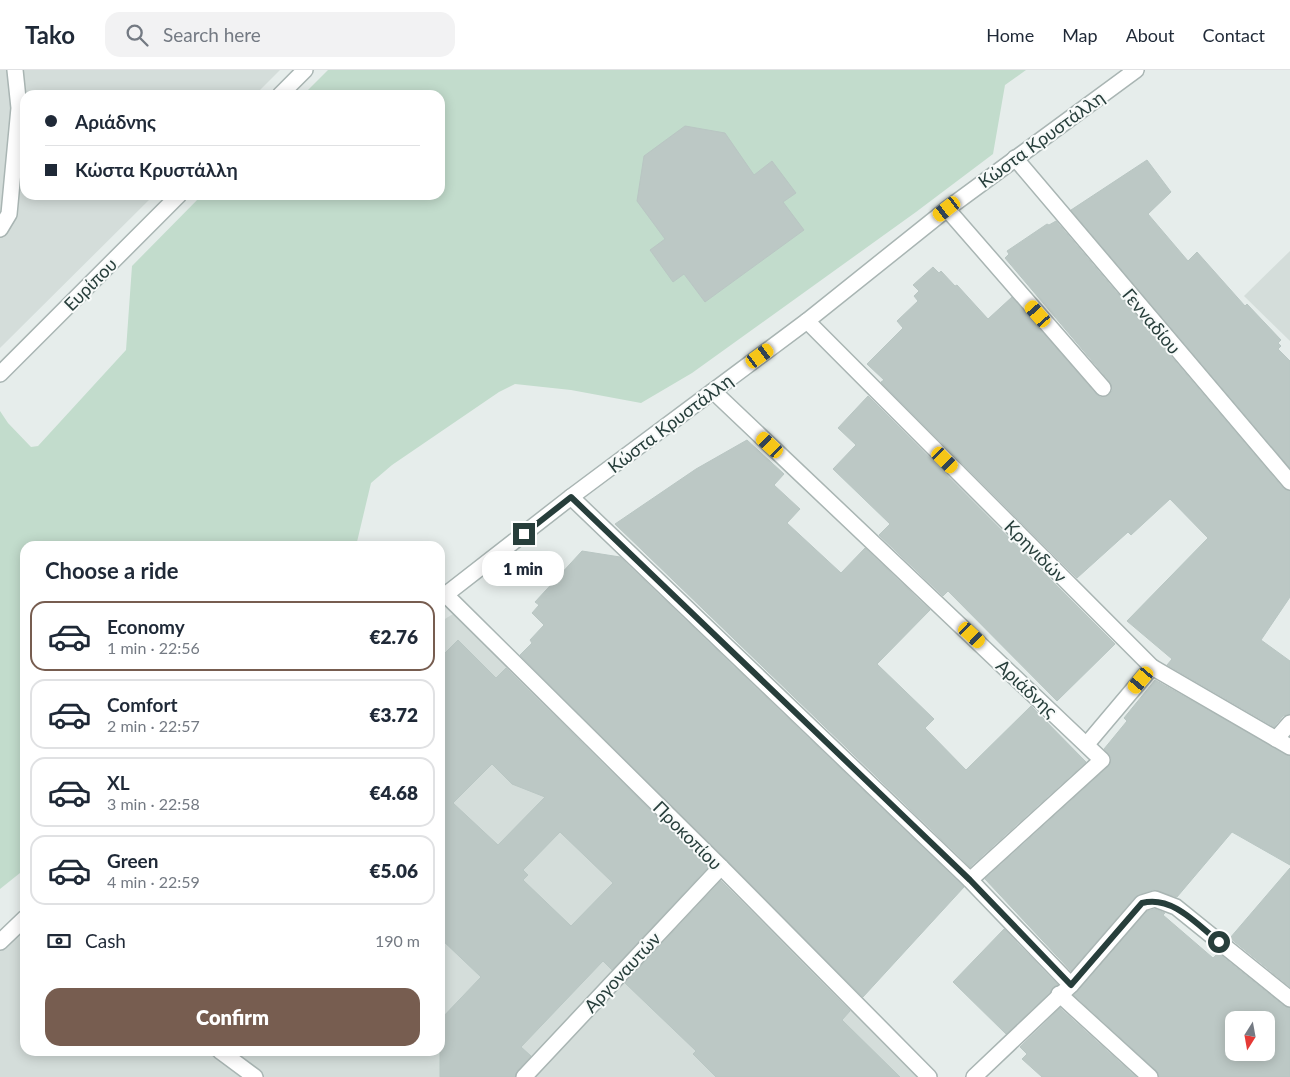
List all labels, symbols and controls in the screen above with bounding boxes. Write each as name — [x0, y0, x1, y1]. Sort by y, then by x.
search box — [105, 12, 455, 57]
text: Tako — [25, 20, 75, 49]
icon: search — [123, 21, 151, 49]
text: Search here — [163, 23, 261, 46]
text: Home — [986, 24, 1034, 46]
text: Map — [1062, 24, 1098, 46]
text: About — [1126, 24, 1175, 46]
text: Contact — [1203, 24, 1265, 46]
street label: Κώστα Κρυστάλλη — [974, 86, 1108, 192]
text: Αριάδνης — [75, 110, 156, 133]
text: Κώστα Κρυστάλλη — [75, 158, 238, 181]
car — [930, 194, 963, 224]
street label: Ευρίπου — [59, 253, 121, 315]
street label: Γενναδίου — [1118, 284, 1186, 358]
car — [1022, 298, 1053, 330]
car — [743, 341, 776, 371]
street label: Κώστα Κρυστάλλη — [603, 369, 737, 477]
car — [753, 429, 786, 461]
car — [929, 444, 960, 476]
street label: Κρηνιδών — [1000, 515, 1072, 587]
route end — [513, 523, 535, 545]
callout: 1 min — [483, 552, 565, 586]
text: Choose a ride — [45, 557, 179, 584]
text: 1 min — [503, 559, 543, 578]
icon: car — [47, 614, 92, 659]
text: Economy — [107, 615, 185, 638]
car — [955, 619, 988, 651]
text: €2.76 — [369, 625, 418, 648]
text: 1 min · 22:56 — [107, 638, 200, 657]
street label: Αριάδνης — [992, 654, 1063, 722]
car — [1125, 664, 1156, 696]
icon: car — [47, 692, 92, 737]
text: Comfort — [107, 693, 178, 716]
text: €3.72 — [369, 703, 418, 726]
text: 2 min · 22:57 — [107, 716, 200, 735]
icon: car — [47, 770, 92, 815]
text: XL — [107, 771, 130, 794]
text: €4.68 — [369, 781, 418, 804]
text: 3 min · 22:58 — [107, 794, 200, 813]
street label: Προκοπίου — [649, 796, 727, 874]
icon: car — [47, 848, 92, 893]
text: Green — [107, 849, 158, 872]
text: €5.06 — [369, 859, 418, 882]
text: 4 min · 22:59 — [107, 872, 200, 891]
icon: cash — [45, 927, 73, 955]
street label: Αργοναυτών — [579, 927, 665, 1017]
text: Cash — [85, 929, 126, 952]
text: 190 m — [375, 931, 420, 950]
route start — [1208, 931, 1230, 953]
button: Confirm — [45, 988, 420, 1046]
north arrow — [1225, 1011, 1275, 1061]
map controls — [1225, 1011, 1275, 1061]

